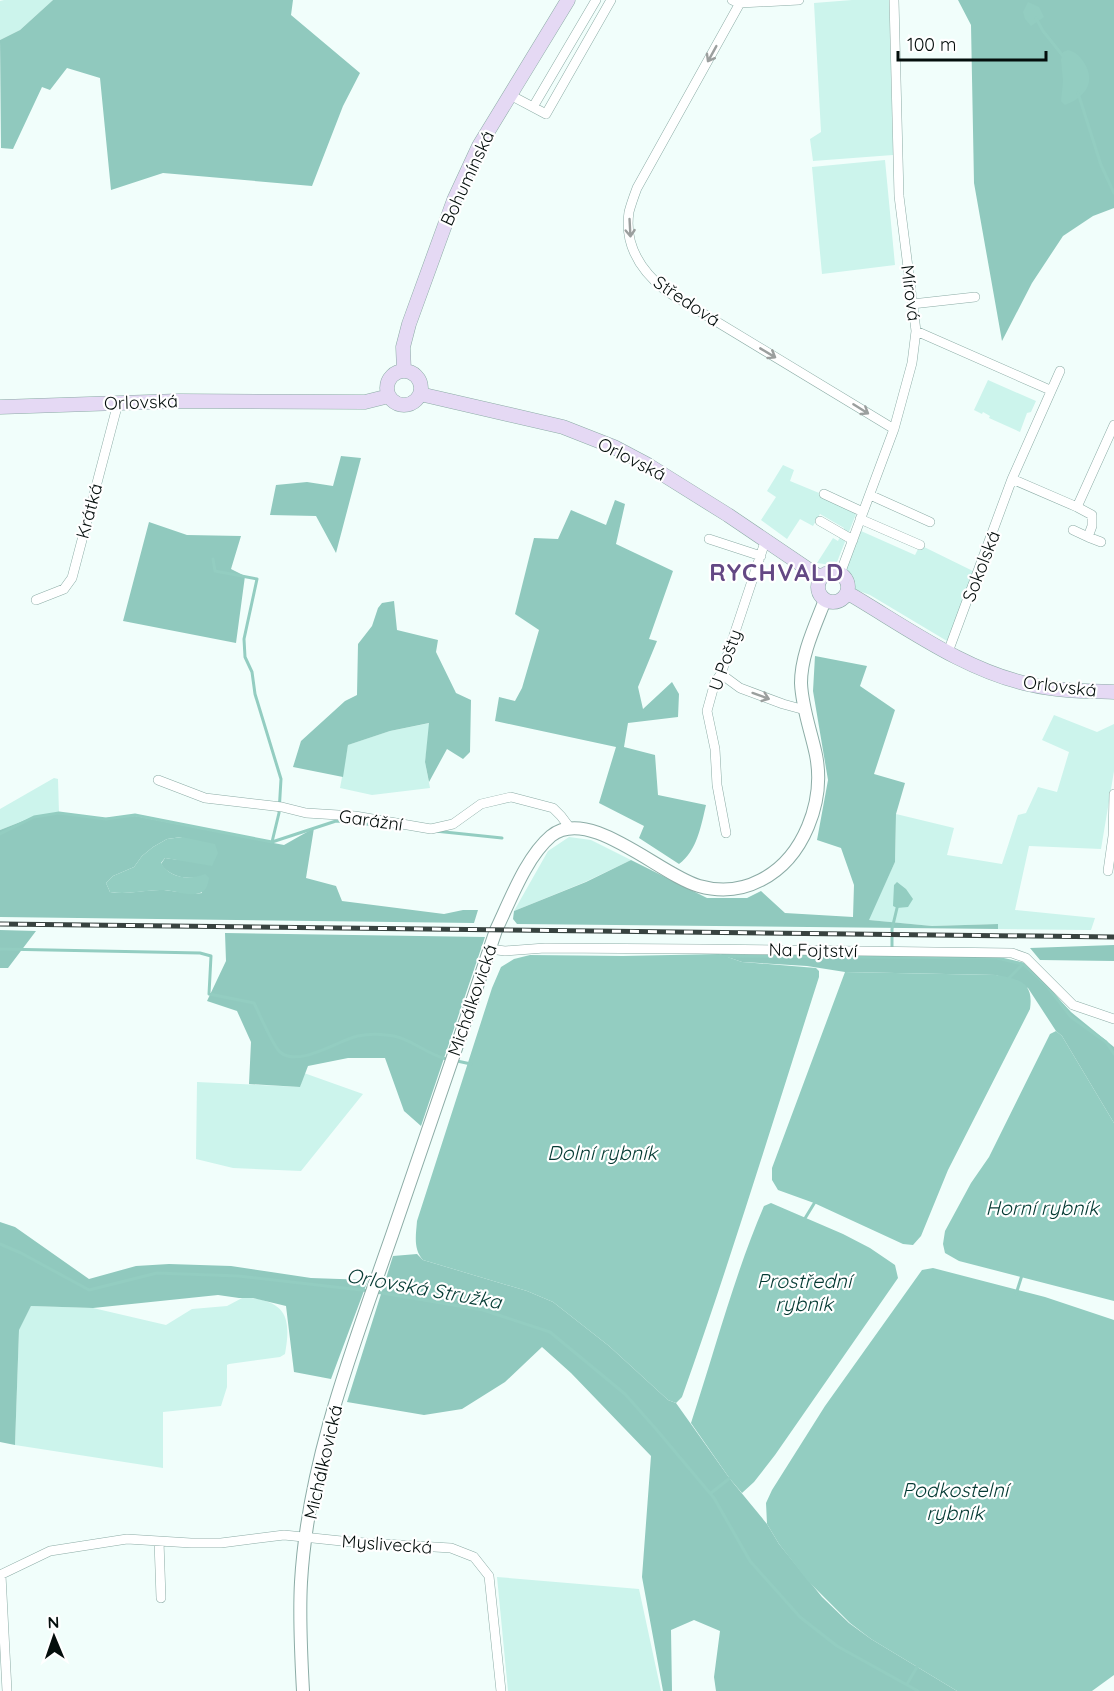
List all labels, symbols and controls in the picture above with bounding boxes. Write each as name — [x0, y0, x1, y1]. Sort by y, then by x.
scale bar — [898, 24, 1046, 62]
text: 100 m — [907, 33, 956, 56]
one-way arrow — [706, 45, 718, 62]
street label: Bohumínská — [435, 127, 499, 229]
one-way arrow — [625, 218, 636, 238]
street label: Mírová — [896, 264, 926, 322]
street label: Středová — [649, 270, 725, 332]
one-way arrow — [759, 348, 776, 360]
street label: Orlovská — [104, 389, 178, 415]
one-way arrow — [852, 404, 869, 416]
street label: Orlovská — [594, 432, 670, 486]
street label: Krátká — [71, 481, 107, 541]
street label: Sokolská — [957, 527, 1005, 605]
district label: RYCHVALD — [709, 557, 845, 587]
street label: U Pošty — [703, 626, 747, 694]
street label: Orlovská — [1022, 670, 1098, 702]
one-way arrow — [751, 691, 770, 702]
street label: Garážní — [338, 804, 405, 836]
street label: Na Fojtství — [768, 938, 858, 962]
street label: Michálkovická — [442, 941, 502, 1059]
water label: Dolní rybník — [547, 1140, 659, 1165]
water label: Horní rybník — [985, 1195, 1101, 1220]
water label: Orlovská Stružka — [345, 1262, 505, 1314]
water label: Prostřední rybník — [757, 1268, 855, 1316]
street label: Michálkovická — [299, 1403, 347, 1521]
water label: Podkostelní rybník — [902, 1477, 1012, 1525]
street label: Myslivecká — [341, 1529, 433, 1559]
north arrow — [24, 1607, 84, 1667]
text: N — [47, 1612, 60, 1632]

